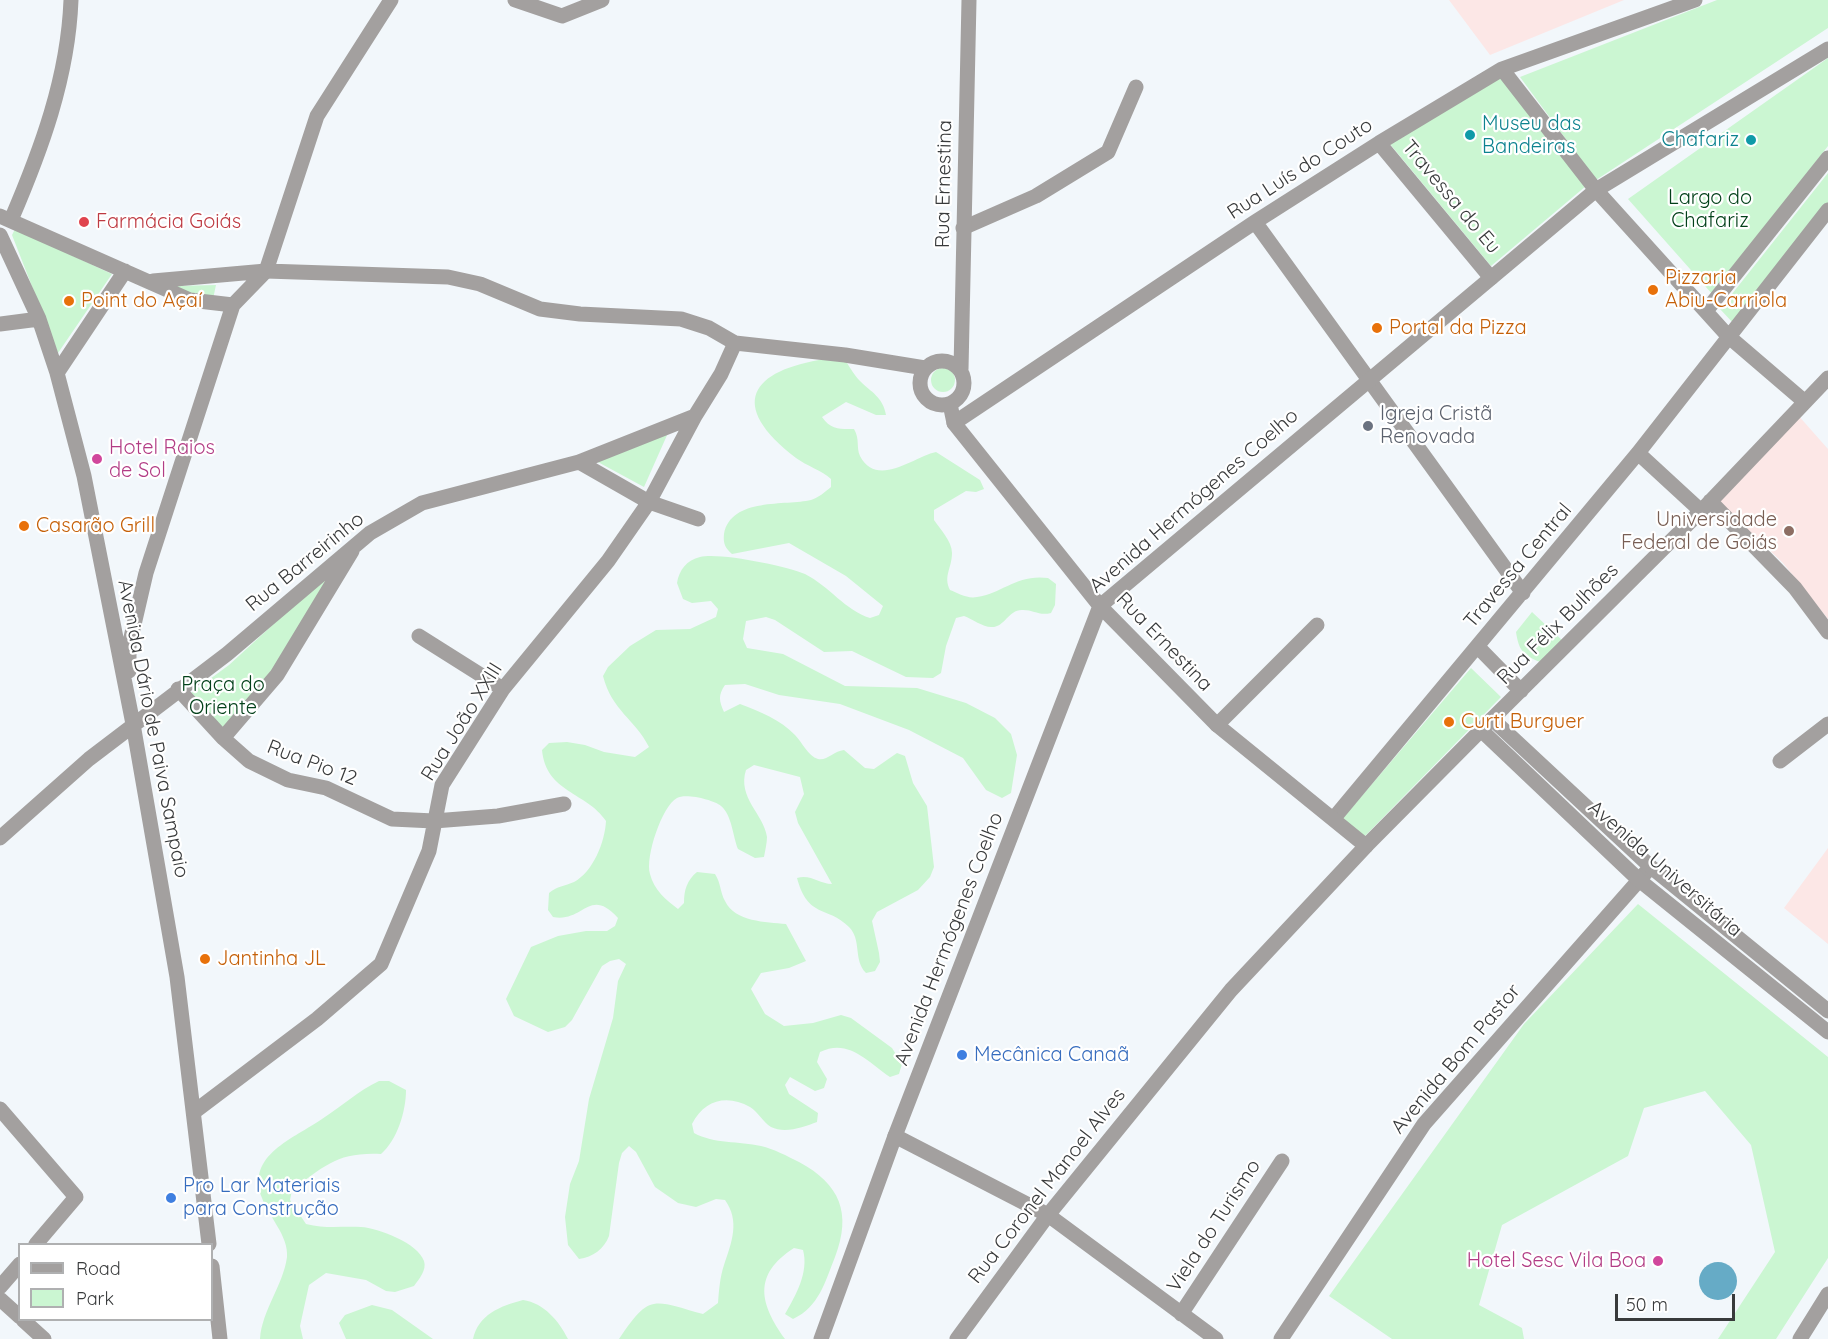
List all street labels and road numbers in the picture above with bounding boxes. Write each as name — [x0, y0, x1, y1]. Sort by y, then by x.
street label: Rua Luís do Couto — [1223, 113, 1377, 225]
street label: Rua Ernestina — [931, 120, 957, 248]
street label: Travessa do Eu — [1397, 135, 1505, 259]
street label: Avenida Hermógenes Coelho — [1085, 404, 1303, 598]
street label: Travessa Central — [1459, 499, 1577, 633]
street label: Rua Barreirinho — [241, 507, 369, 617]
street label: Rua Félix Bulhões — [1492, 558, 1624, 690]
street label: Avenida Dário de Paiva Sampaio — [112, 578, 194, 880]
street label: Rua Ernestina — [1111, 588, 1217, 696]
street label: Rua João XXIII — [416, 659, 508, 785]
street label: Rua Pio 12 — [264, 735, 360, 791]
street label: Avenida Universitária — [1583, 796, 1747, 942]
street label: Avenida Hermógenes Coelho — [890, 809, 1008, 1069]
street label: Avenida Bom Pastor — [1386, 979, 1526, 1139]
street label: Rua Coronel Manoel Alves — [963, 1083, 1131, 1289]
street label: Viela do Turismo — [1162, 1155, 1266, 1297]

